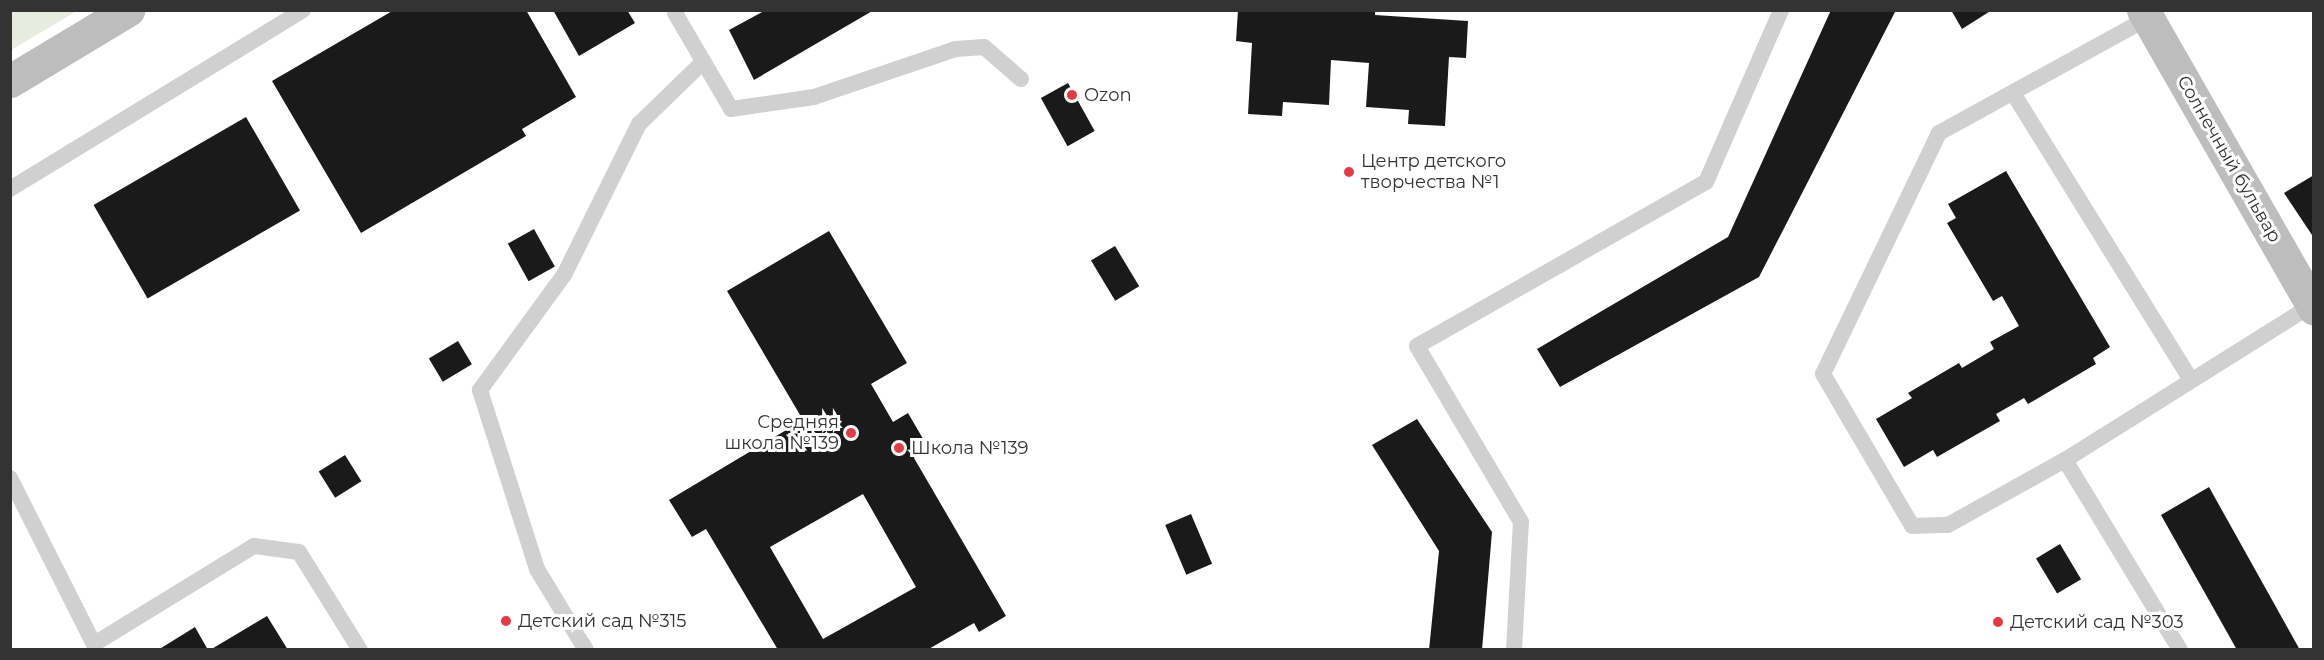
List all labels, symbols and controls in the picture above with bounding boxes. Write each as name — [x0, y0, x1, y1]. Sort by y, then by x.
street label: Солнечный бульвар — [2172, 72, 2286, 246]
place label: Ozon — [1084, 84, 1132, 106]
marker: Ozon — [1065, 88, 1079, 102]
place label: Центр детского творчества №1 — [1361, 151, 1506, 194]
marker: Центр детского творчества №1 — [1342, 165, 1356, 179]
place label: Средняя школа №139 — [724, 412, 839, 454]
marker: Средняя школа №139 — [844, 426, 858, 440]
place label: Школа №139 — [911, 437, 1029, 459]
marker: Школа №139 — [892, 441, 906, 455]
place label: Детский сад №315 — [518, 610, 686, 632]
place label: Детский сад №303 — [2010, 611, 2184, 633]
marker: Детский сад №315 — [499, 614, 513, 628]
marker: Детский сад №303 — [1991, 615, 2005, 629]

